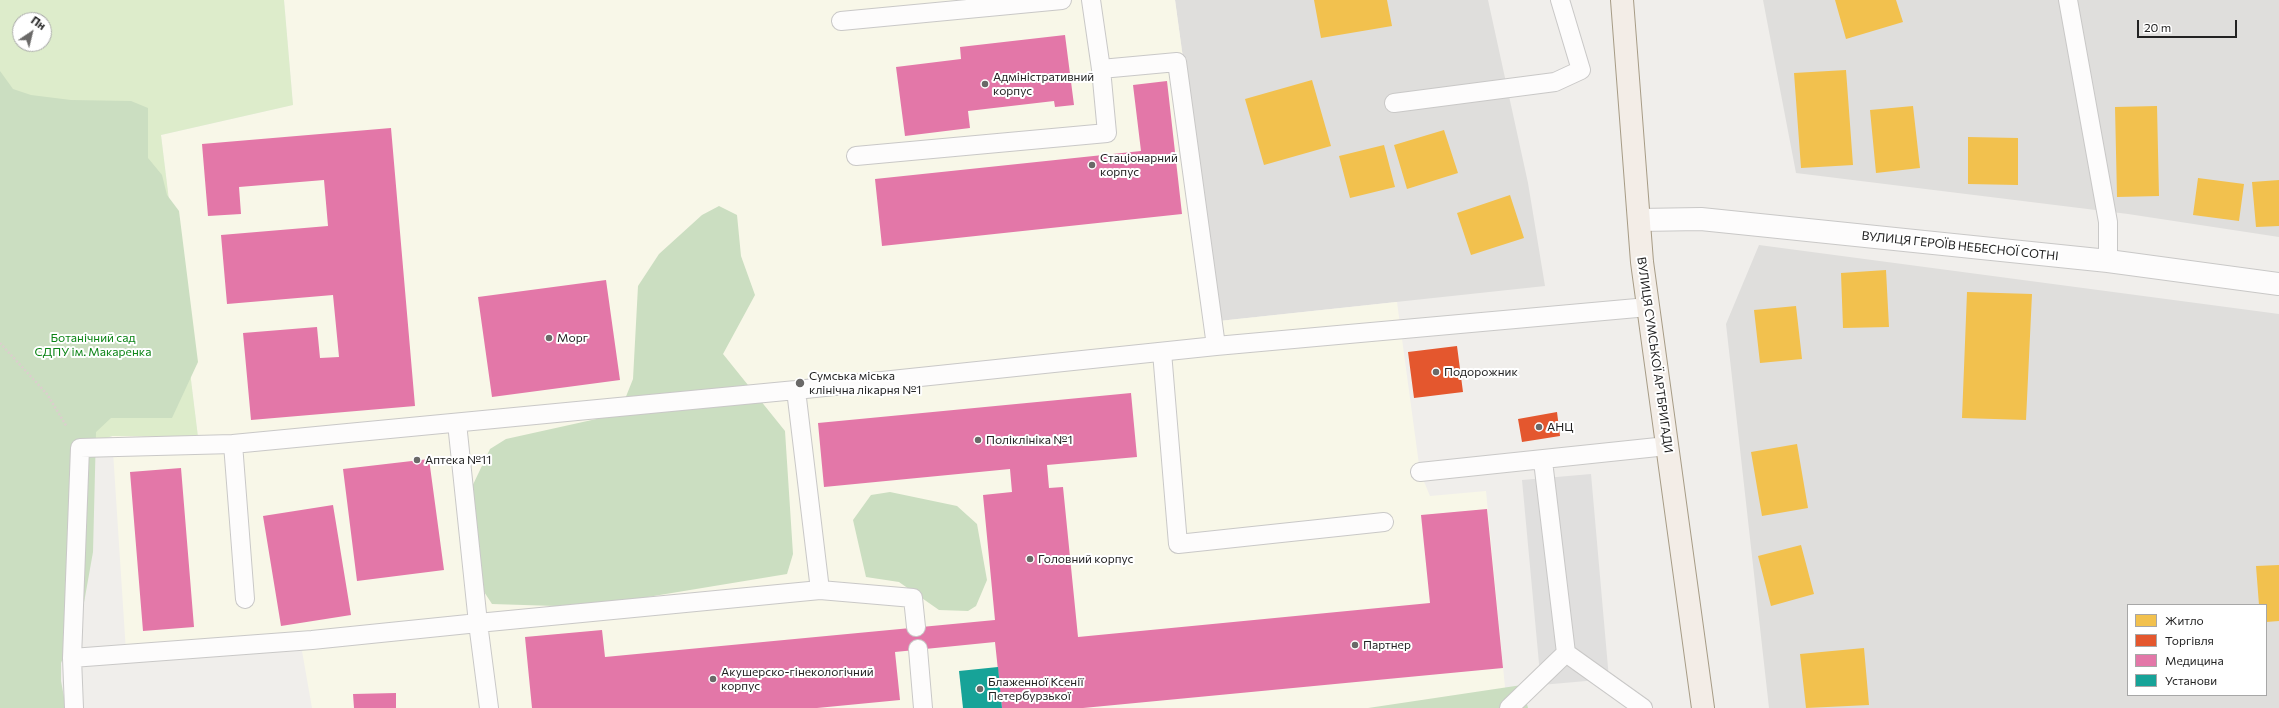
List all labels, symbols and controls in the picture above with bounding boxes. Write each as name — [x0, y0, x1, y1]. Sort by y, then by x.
north arrow — [12, 12, 52, 52]
scale bar — [2139, 12, 2239, 38]
text: Пн — [29, 13, 48, 32]
text: 20 m — [2144, 20, 2171, 34]
place label: Адміністративний корпус — [993, 70, 1094, 98]
marker: Адміністративний корпус — [980, 79, 990, 89]
place label: Стаціонарний корпус — [1100, 151, 1178, 179]
marker: Стаціонарний корпус — [1087, 160, 1097, 170]
street label: ВУЛИЦЯ ГЕРОЇВ НЕБЕСНОЇ СОТНІ — [1861, 228, 2059, 264]
street label: ВУЛИЦЯ СУМСЬКОЇ АРТБРИГАДИ — [1634, 256, 1676, 454]
park label: Ботанічний сад СДПУ ім. Макаренка — [35, 331, 151, 359]
place label: Морг — [557, 331, 588, 345]
marker: Морг — [544, 333, 554, 343]
place label: Подорожник — [1444, 365, 1518, 379]
marker: Подорожник — [1431, 367, 1441, 377]
place label: Сумська міська клінічна лікарня №1 — [809, 369, 921, 397]
marker: Сумська міська клінічна лікарня №1 — [794, 377, 806, 389]
place label: АНЦ — [1547, 420, 1573, 434]
marker: АНЦ — [1534, 422, 1544, 432]
place label: Поліклініка №1 — [986, 433, 1073, 447]
marker: Поліклініка №1 — [973, 435, 983, 445]
place label: Аптека №11 — [425, 453, 491, 467]
marker: Аптека №11 — [412, 455, 422, 465]
place label: Головний корпус — [1038, 552, 1133, 566]
marker: Головний корпус — [1025, 554, 1035, 564]
legend — [2127, 604, 2267, 696]
text: Житло — [2165, 613, 2204, 627]
text: Торгівля — [2165, 633, 2214, 647]
place label: Партнер — [1363, 638, 1411, 652]
marker: Партнер — [1350, 640, 1360, 650]
text: Медицина — [2165, 653, 2224, 667]
place label: Акушерско-гінекологічний корпус — [721, 665, 874, 693]
text: Установи — [2165, 673, 2217, 687]
marker: Акушерско-гінекологічний корпус — [708, 674, 718, 684]
place label: Блаженної Ксенії Петербурзької — [988, 675, 1083, 703]
marker: Блаженної Ксенії Петербурзької — [975, 684, 985, 694]

